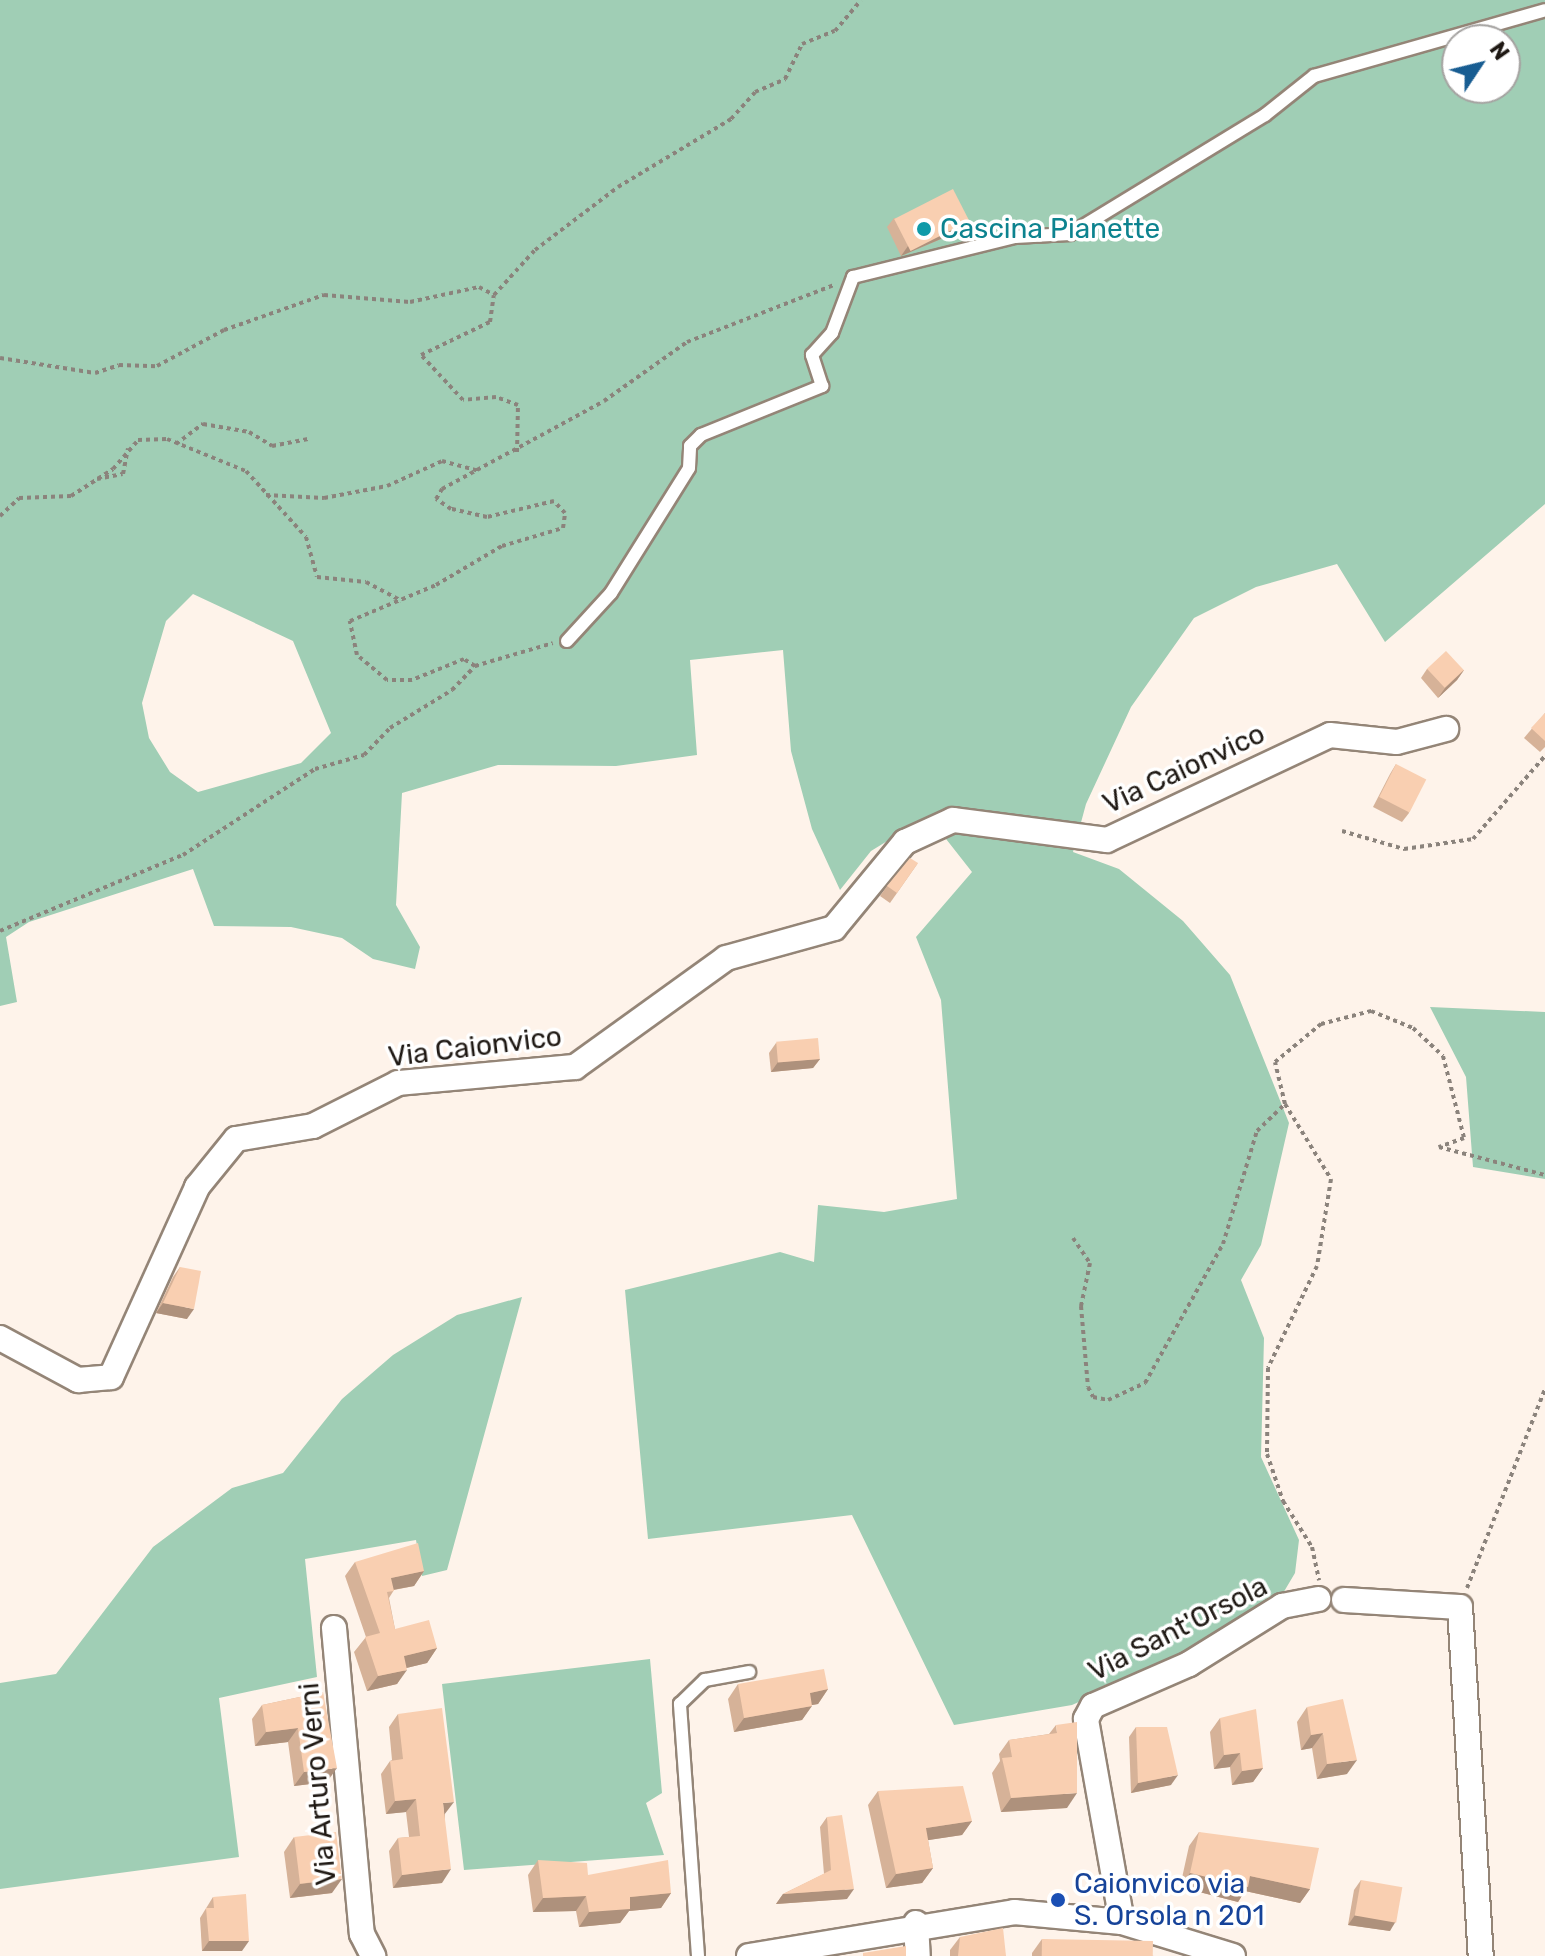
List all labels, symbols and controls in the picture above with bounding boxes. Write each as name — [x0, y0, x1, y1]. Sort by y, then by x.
north arrow — [1441, 24, 1521, 104]
text: N — [1484, 37, 1515, 65]
place label: Cascina Pianette — [940, 212, 1160, 246]
marker: Cascina Pianette — [915, 220, 933, 238]
street label: Via Caionvico — [1098, 717, 1270, 821]
street label: Via Caionvico — [386, 1020, 564, 1074]
street label: Via Sant'Orsola — [1083, 1569, 1273, 1689]
street label: Via Arturo Verni — [292, 1681, 344, 1887]
place label: Caionvico via S. Orsola n 201 — [1074, 1867, 1264, 1933]
marker: Caionvico via S. Orsola n 201 — [1049, 1891, 1067, 1909]

